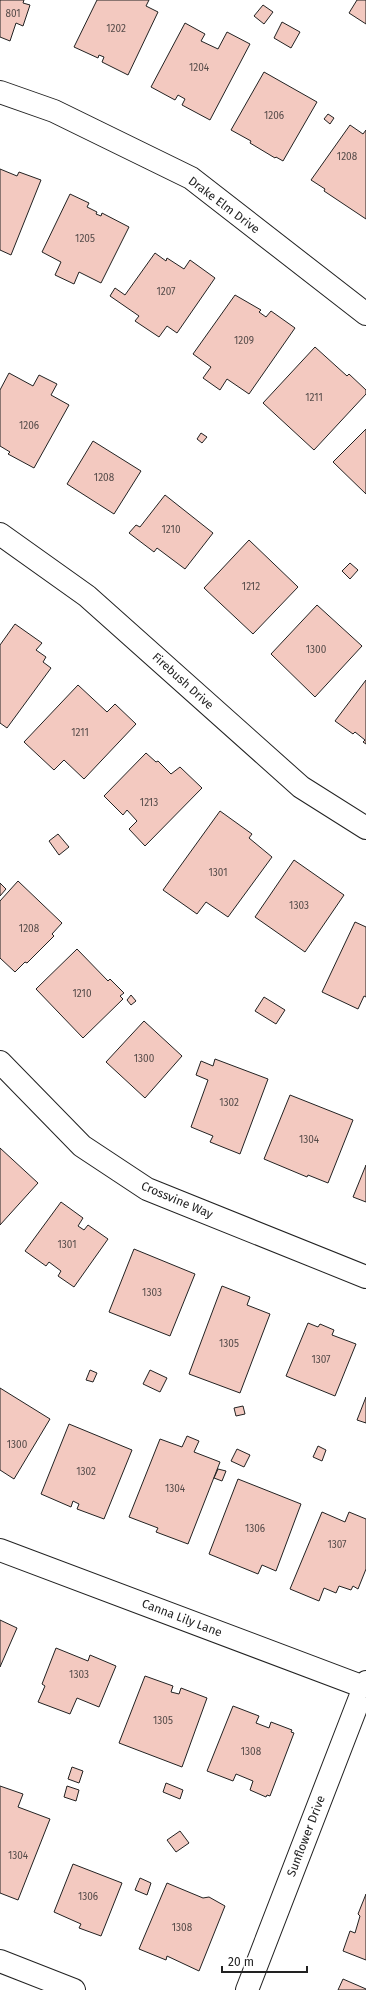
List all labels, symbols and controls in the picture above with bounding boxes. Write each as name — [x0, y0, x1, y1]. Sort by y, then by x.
house number: 801 — [5, 8, 21, 20]
house number: 1202 — [106, 23, 126, 35]
house number: 1204 — [189, 62, 210, 74]
house number: 1206 — [264, 110, 284, 122]
house number: 1208 — [337, 151, 358, 163]
street label: Drake Elm Drive — [186, 174, 262, 236]
house number: 1205 — [75, 233, 95, 245]
house number: 1207 — [156, 286, 176, 298]
house number: 1209 — [234, 335, 254, 347]
house number: 1211 — [305, 392, 323, 404]
house number: 1206 — [19, 420, 39, 432]
house number: 1208 — [94, 472, 115, 484]
house number: 1210 — [162, 524, 181, 536]
house number: 1212 — [242, 581, 260, 593]
house number: 1300 — [306, 644, 327, 656]
street label: Firebush Drive — [149, 650, 217, 712]
house number: 1211 — [71, 727, 89, 739]
house number: 1213 — [140, 797, 158, 809]
house number: 1301 — [209, 867, 227, 879]
house number: 1303 — [289, 900, 309, 912]
house number: 1208 — [19, 923, 40, 935]
house number: 1210 — [73, 988, 92, 1000]
house number: 1300 — [134, 1053, 155, 1065]
house number: 1302 — [219, 1097, 239, 1109]
house number: 1304 — [299, 1134, 320, 1146]
street label: Crossvine Way — [139, 1179, 215, 1221]
house number: 1301 — [58, 1239, 76, 1251]
house number: 1303 — [142, 1287, 162, 1299]
house number: 1305 — [219, 1338, 239, 1350]
house number: 1307 — [311, 1354, 331, 1366]
house number: 1300 — [7, 1439, 28, 1451]
house number: 1302 — [76, 1466, 96, 1478]
house number: 1304 — [165, 1483, 186, 1495]
house number: 1306 — [245, 1523, 265, 1535]
house number: 1307 — [327, 1539, 347, 1551]
street label: Canna Lily Lane — [140, 1596, 224, 1640]
house number: 1303 — [69, 1669, 89, 1681]
house number: 1305 — [153, 1715, 173, 1727]
house number: 1308 — [241, 1746, 262, 1758]
street label: Sunflower Drive — [284, 1793, 328, 1879]
house number: 1304 — [8, 1850, 29, 1862]
house number: 1306 — [78, 1891, 98, 1903]
house number: 1308 — [172, 1922, 193, 1934]
scale bar — [222, 1948, 307, 1974]
text: 20 m — [228, 1955, 254, 1969]

